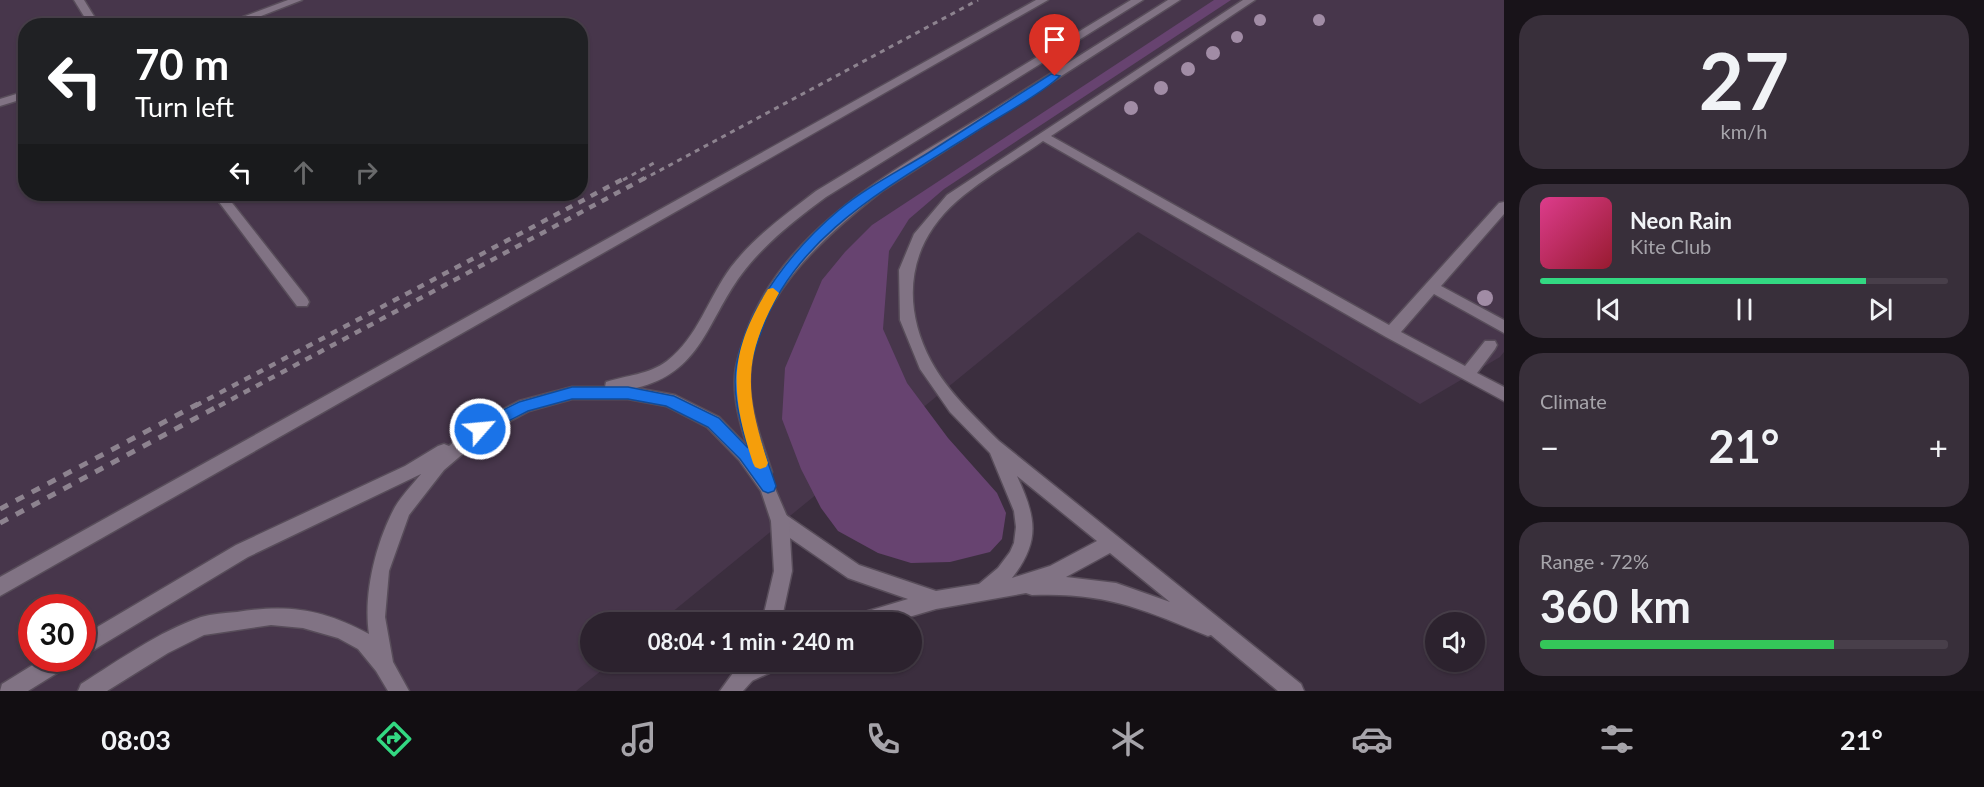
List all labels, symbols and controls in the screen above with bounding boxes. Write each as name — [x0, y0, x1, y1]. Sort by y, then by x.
pin — [1029, 14, 1080, 76]
icon: arrive — [1038, 23, 1071, 56]
text: 27 — [1699, 33, 1789, 127]
text: 70 m — [135, 39, 229, 89]
icon: left — [36, 42, 114, 120]
text: Turn left — [135, 90, 234, 123]
text: km/h — [1721, 119, 1767, 143]
icon: left — [224, 156, 257, 189]
icon: ahead — [287, 156, 320, 189]
icon: right — [350, 156, 383, 189]
text: Neon Rain — [1630, 207, 1732, 234]
text: Kite Club — [1630, 234, 1711, 258]
icon: previous — [1592, 293, 1625, 326]
icon: pause — [1728, 293, 1761, 326]
icon: next — [1864, 293, 1897, 326]
text: Climate — [1540, 389, 1607, 413]
position arrow — [448, 397, 512, 461]
text: 21° — [1709, 419, 1779, 473]
text: − — [1540, 427, 1559, 467]
text: + — [1929, 427, 1948, 467]
text: Range · 72% — [1540, 549, 1649, 573]
text: 360 km — [1540, 579, 1691, 633]
speed limit sign: 30 — [18, 594, 96, 672]
map controls — [1425, 612, 1485, 672]
button: sound — [1425, 612, 1485, 672]
text: 08:04 · 1 min · 240 m — [648, 628, 854, 655]
icon: directions — [373, 718, 415, 760]
icon: music — [618, 718, 660, 760]
icon: phone — [862, 718, 904, 760]
icon: climate — [1107, 718, 1149, 760]
icon: car — [1351, 718, 1393, 760]
icon: filters — [1596, 718, 1638, 760]
text: 08:03 — [101, 723, 171, 756]
text: 21° — [1840, 723, 1883, 756]

